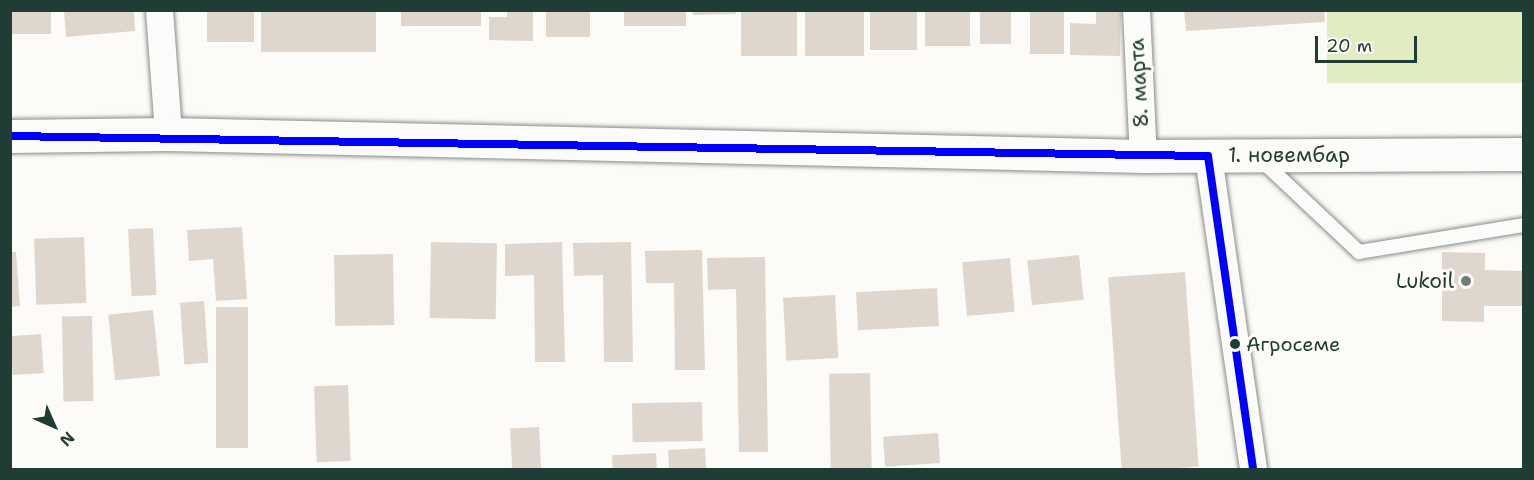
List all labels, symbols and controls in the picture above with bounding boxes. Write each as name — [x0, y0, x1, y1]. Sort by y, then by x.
scale bar — [1318, 24, 1420, 62]
text: 20 m — [1326, 34, 1372, 58]
street label: 8. марта — [1124, 38, 1154, 128]
street label: 1. новембар — [1228, 142, 1350, 168]
place label: Lukoil — [1396, 268, 1454, 294]
marker: Lukoil — [1459, 274, 1473, 288]
place label: Агросеме — [1246, 332, 1340, 356]
marker: Агросеме — [1229, 338, 1241, 350]
north arrow — [24, 396, 84, 456]
text: N — [55, 427, 79, 451]

